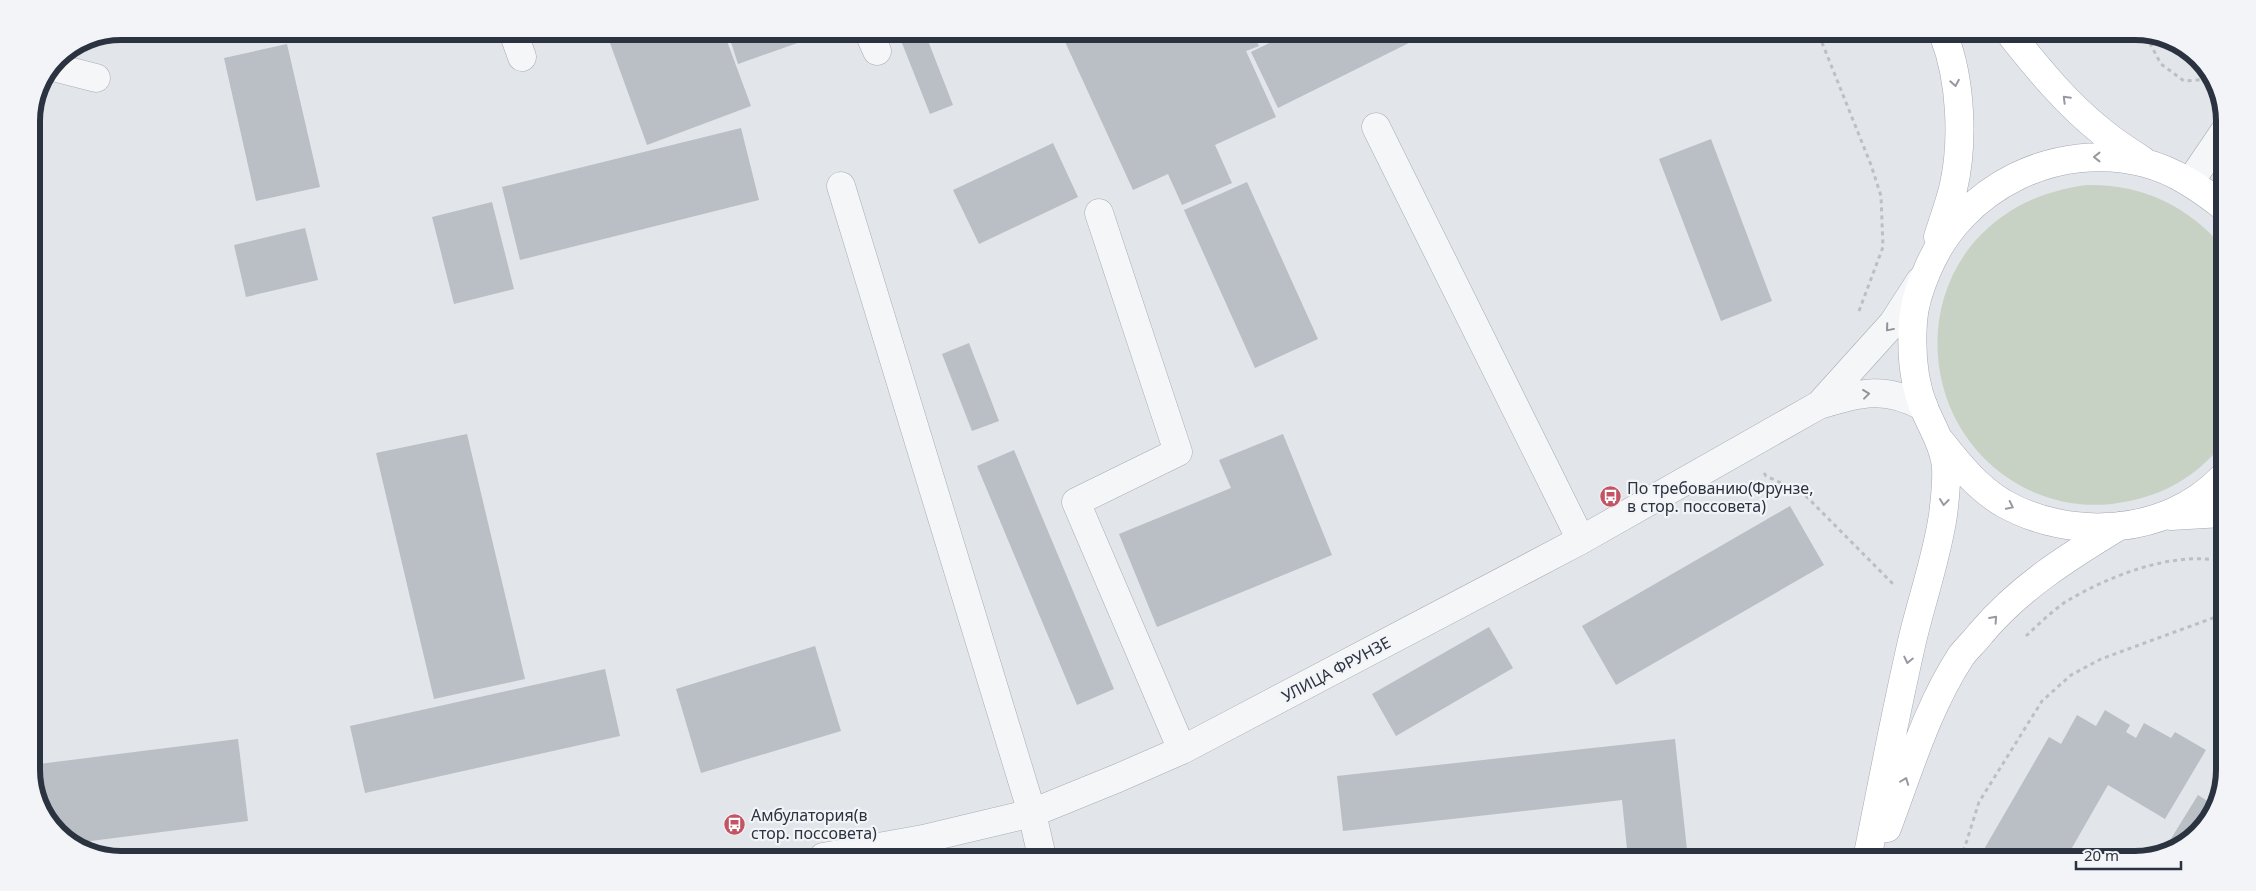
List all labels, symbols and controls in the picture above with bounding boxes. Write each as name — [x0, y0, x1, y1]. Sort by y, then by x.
one-way arrow — [1950, 79, 1960, 87]
one-way arrow — [2063, 96, 2072, 105]
one-way arrow — [2092, 152, 2100, 162]
one-way arrow — [1885, 323, 1894, 332]
one-way arrow — [1862, 389, 1870, 400]
place label: По требованию(Фрунзе, в стор. поссовета) — [1627, 477, 1813, 517]
bus stop icon: По требованию(Фрунзе, в стор. поссовета) — [1599, 485, 1623, 509]
one-way arrow — [1939, 498, 1950, 506]
one-way arrow — [2005, 499, 2014, 510]
one-way arrow — [1988, 615, 1997, 624]
street label: УЛИЦА ФРУНЗЕ — [1278, 631, 1394, 707]
one-way arrow — [1904, 656, 1914, 664]
one-way arrow — [1899, 777, 1909, 786]
place label: Амбулатория(в стор. поссовета) — [751, 804, 877, 844]
bus stop icon: Амбулатория(в стор. поссовета) — [723, 812, 747, 836]
scale bar — [2076, 838, 2181, 870]
text: 20 m — [2084, 845, 2119, 865]

